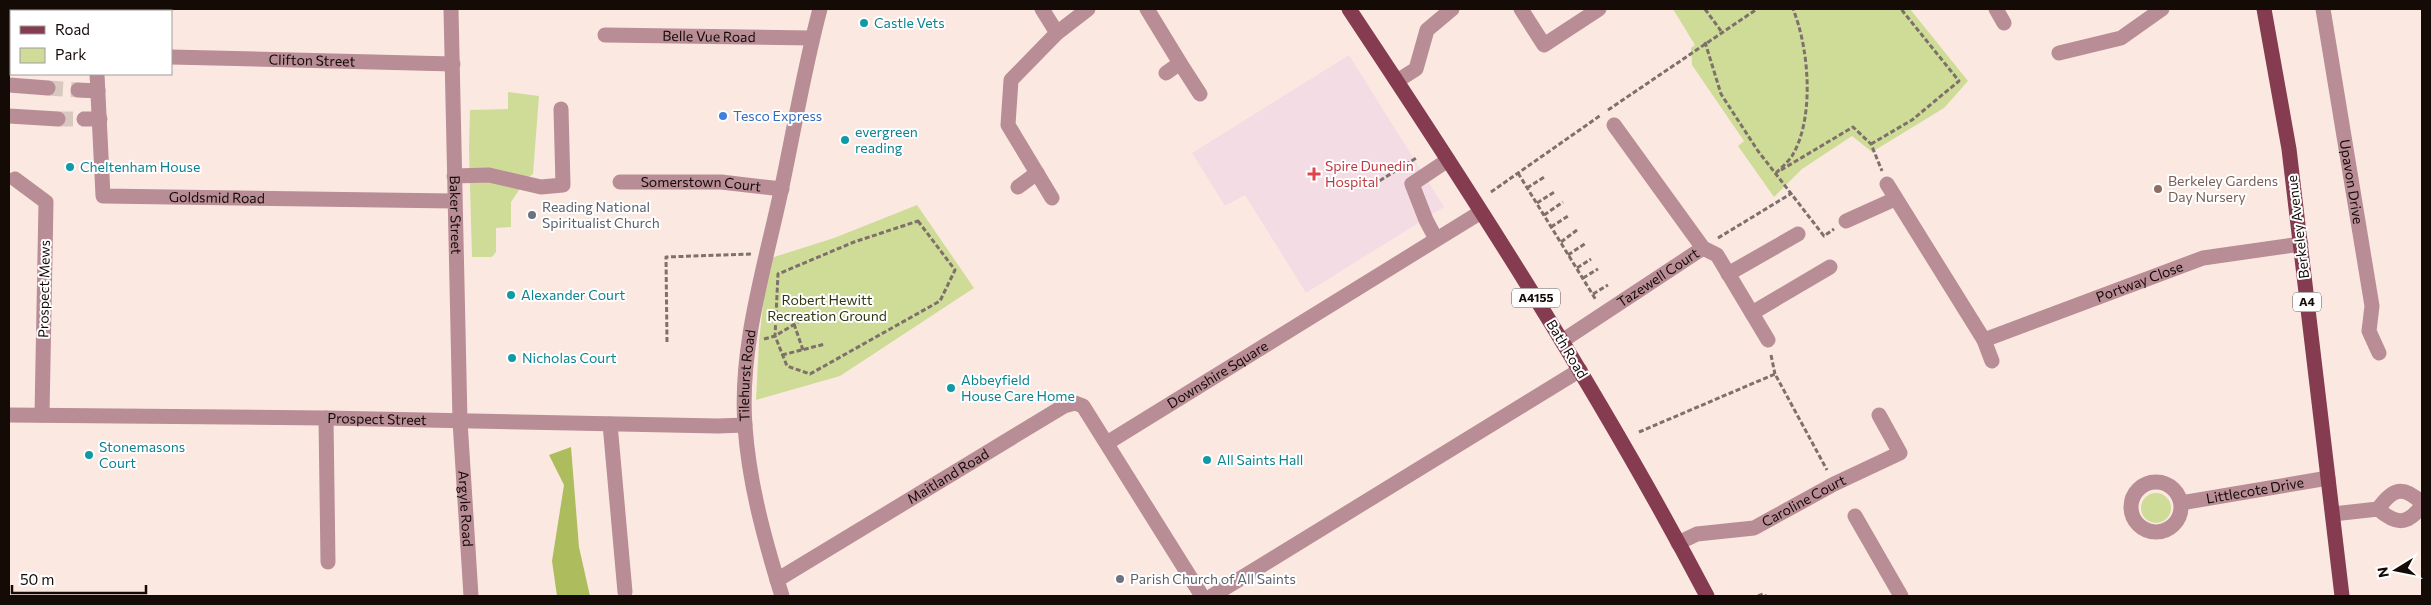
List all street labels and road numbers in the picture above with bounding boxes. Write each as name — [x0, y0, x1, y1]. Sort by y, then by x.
street label: Belle Vue Road — [662, 27, 756, 45]
street label: Clifton Street — [268, 50, 356, 70]
street label: Upavon Drive — [2337, 138, 2367, 225]
street label: Somerstown Court — [641, 173, 762, 195]
street label: Berkeley Avenue — [2283, 174, 2312, 280]
street label: Baker Street — [447, 175, 465, 255]
street label: Goldsmid Road — [169, 188, 265, 206]
street label: Prospect Mews — [34, 240, 53, 338]
street label: Tazewell Court — [1614, 244, 1702, 310]
street label: Portway Close — [2093, 257, 2185, 305]
road number: A4155 — [1512, 288, 1560, 308]
road number: A4 — [2293, 292, 2321, 312]
street label: Bath Road — [1543, 316, 1592, 381]
street label: Tilehurst Road — [735, 328, 759, 422]
street label: Downshire Square — [1164, 337, 1271, 412]
street label: Prospect Street — [327, 409, 427, 428]
street label: Maitland Road — [904, 445, 992, 507]
street label: Argyle Road — [455, 470, 477, 547]
street label: Caroline Court — [1759, 471, 1848, 530]
street label: Littlecote Drive — [2205, 473, 2305, 507]

